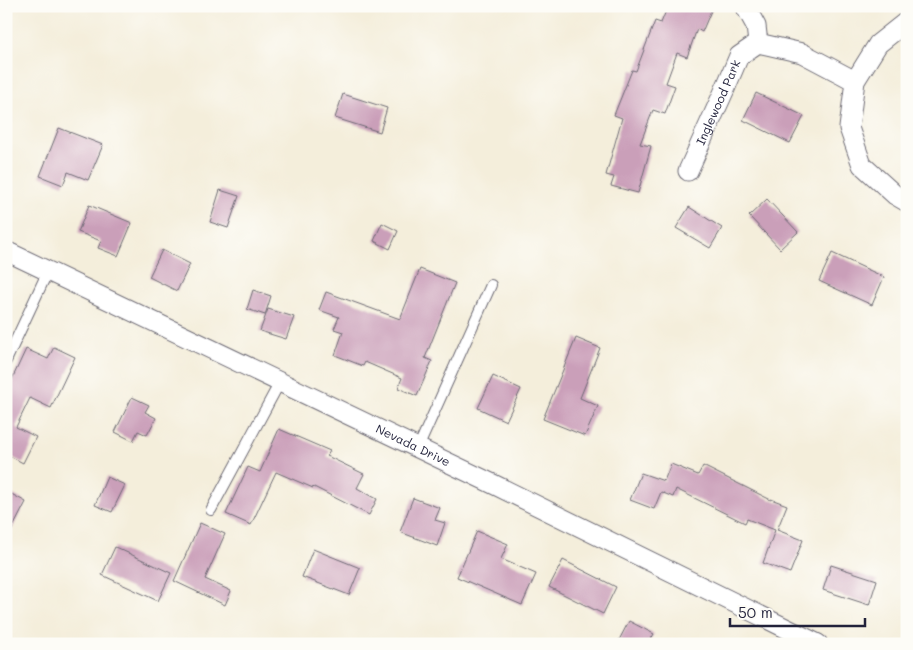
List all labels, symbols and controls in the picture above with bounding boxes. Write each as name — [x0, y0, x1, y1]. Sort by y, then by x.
street label: Inglewood Park — [692, 57, 743, 147]
street label: Nevada Drive — [373, 420, 453, 469]
scale bar — [730, 595, 866, 627]
text: 50 m — [738, 602, 773, 622]

